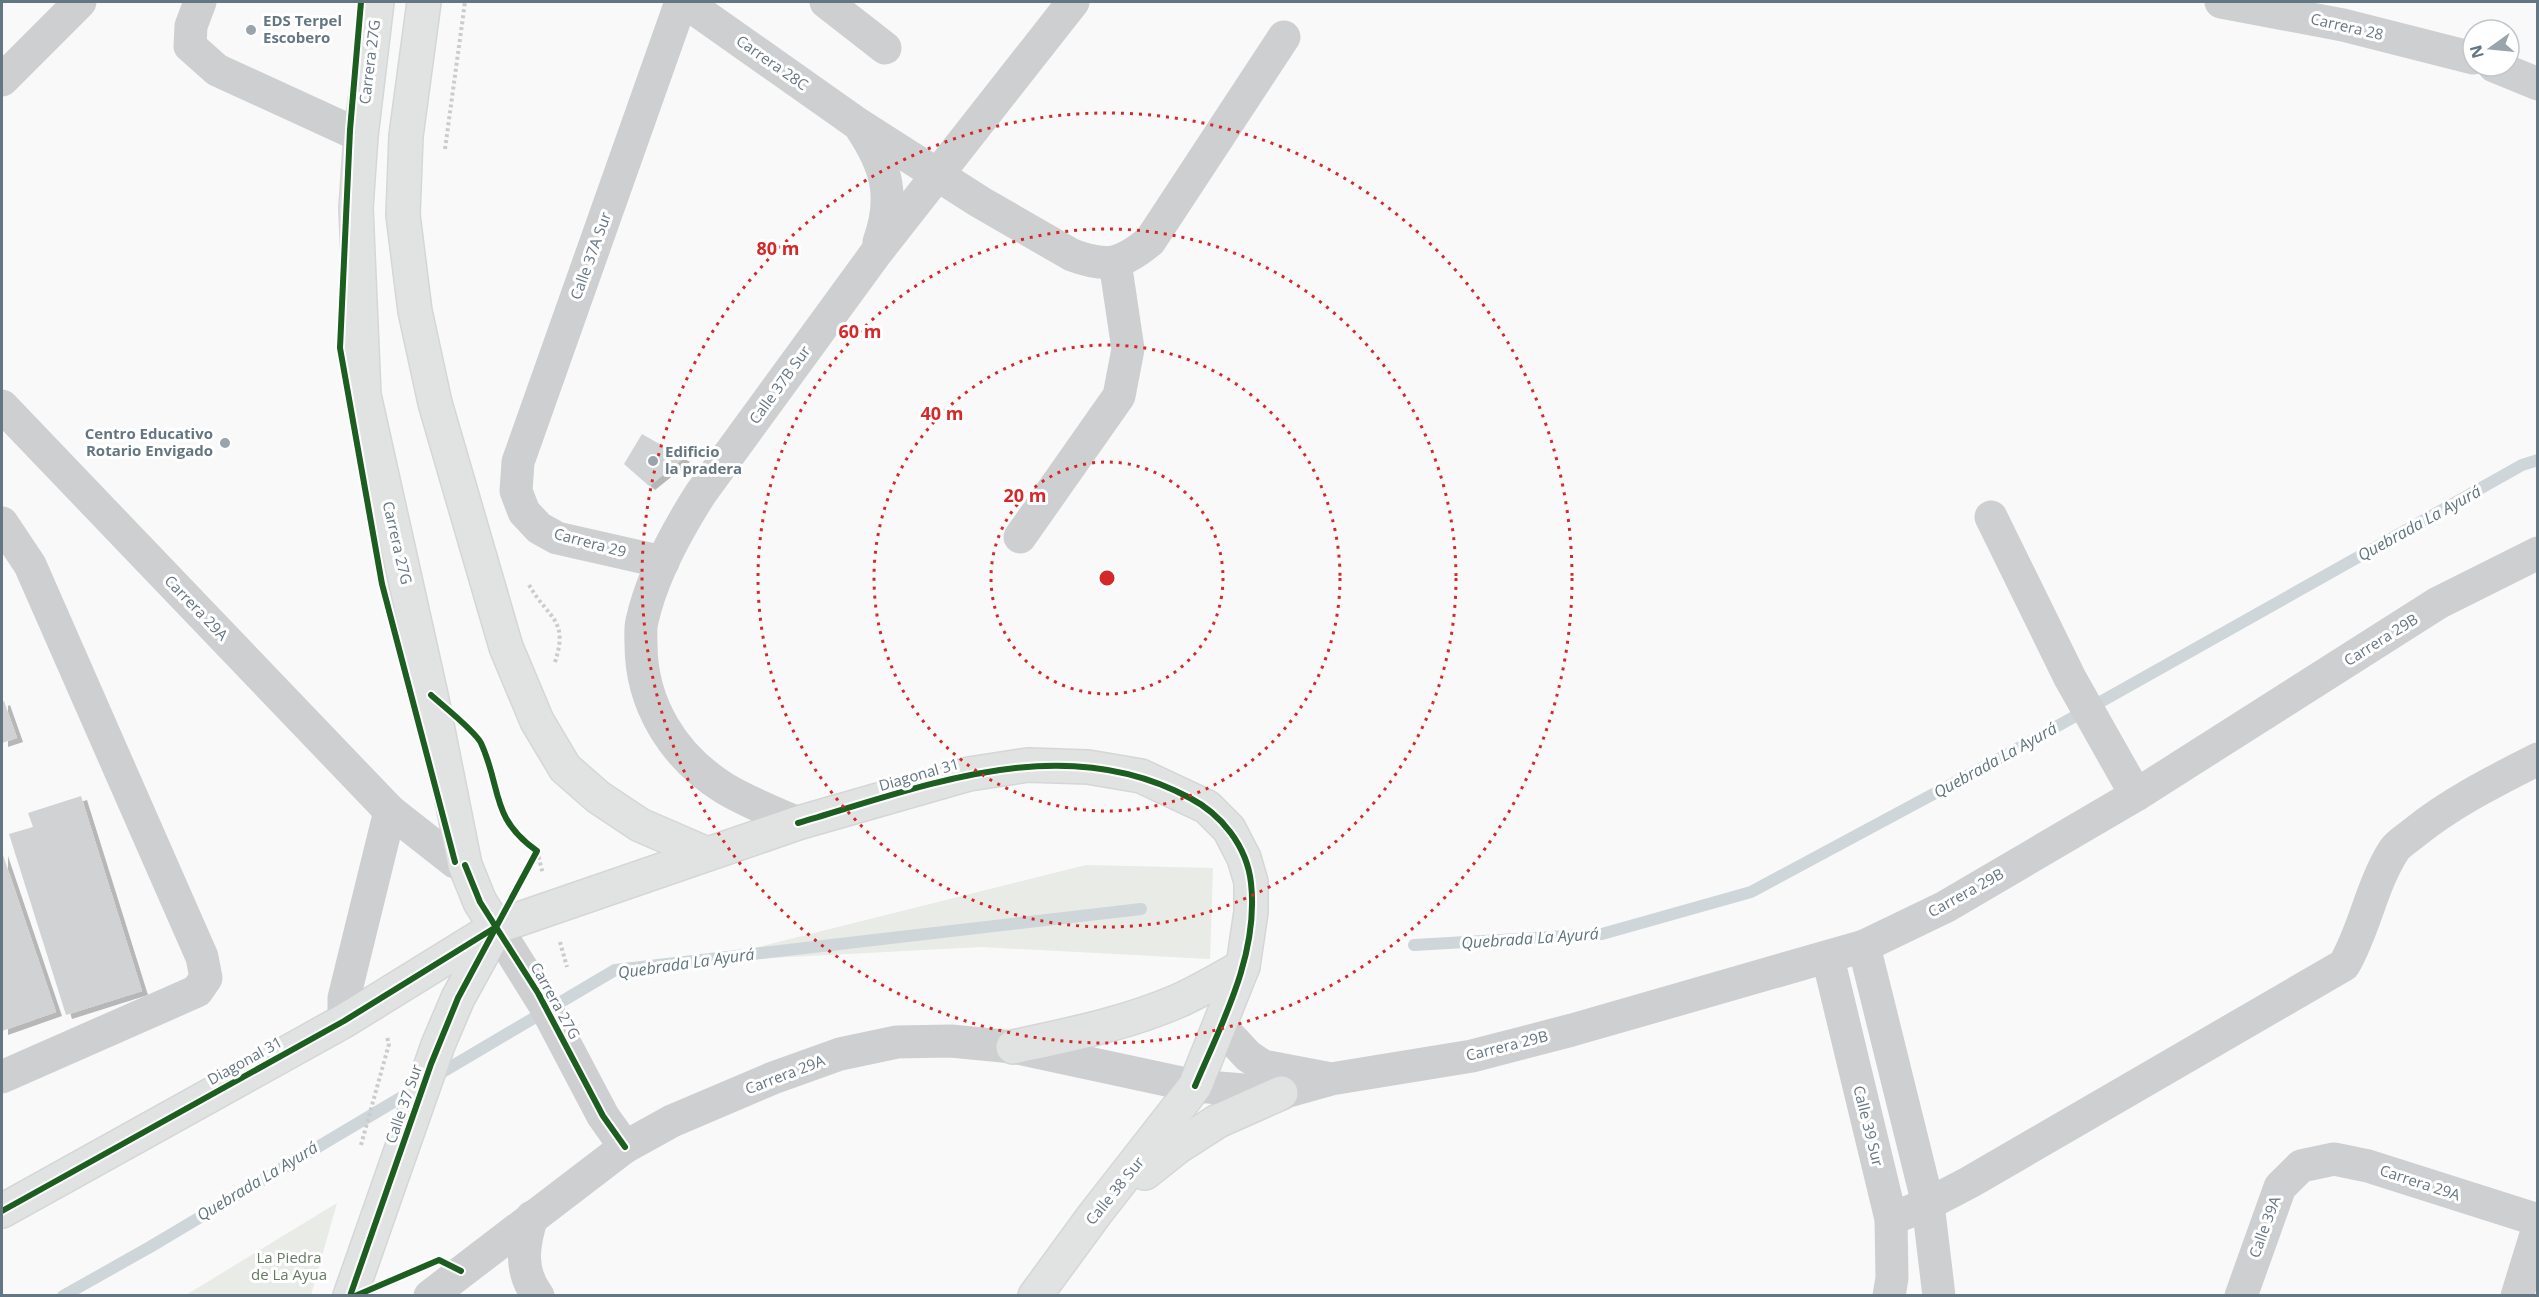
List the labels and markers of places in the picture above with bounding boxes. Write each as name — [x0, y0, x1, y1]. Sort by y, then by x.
place label: EDS Terpel Escobero — [263, 10, 342, 47]
marker: EDS Terpel Escobero — [244, 23, 258, 37]
place label: Centro Educativo Rotario Envigado — [85, 423, 213, 460]
marker: Centro Educativo Rotario Envigado — [218, 436, 232, 450]
place label: Edificio la pradera — [665, 441, 742, 478]
marker: Edificio la pradera — [646, 454, 660, 468]
centre of rings — [1097, 568, 1117, 588]

